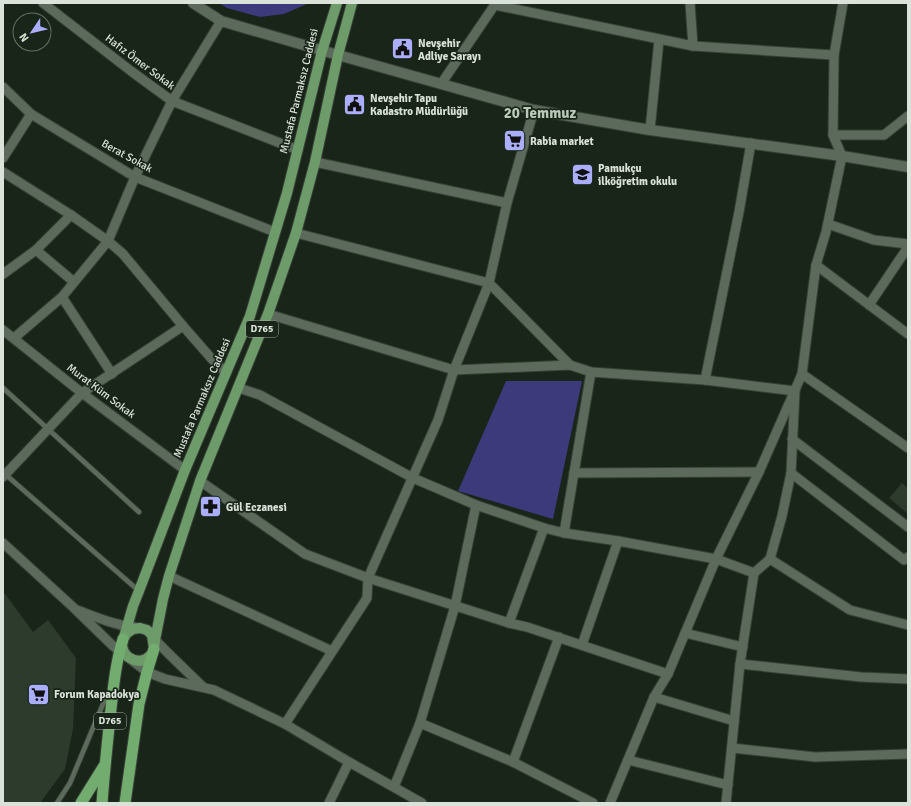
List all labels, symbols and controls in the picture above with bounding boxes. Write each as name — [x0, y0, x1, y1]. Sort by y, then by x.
north arrow — [12, 12, 52, 52]
street label: Mustafa Parmaksız Caddesi — [277, 27, 321, 155]
text: N — [17, 31, 32, 44]
street label: Hafız Ömer Sokak — [103, 31, 178, 93]
public building icon: Nevşehir Adliye Sarayı — [390, 36, 416, 62]
place label: Nevşehir Adliye Sarayı — [418, 37, 481, 63]
public building icon: Nevşehir Tapu Kadastro Müdürlüğü — [342, 91, 368, 117]
place label: Nevşehir Tapu Kadastro Müdürlüğü — [370, 92, 468, 118]
district label: 20 Temmuz — [504, 104, 577, 122]
supermarket icon: Rabia market — [502, 128, 528, 154]
place label: Rabia market — [530, 135, 594, 148]
street label: Berat Sokak — [99, 137, 155, 176]
school or university icon: Pamukçu ilköğretim okulu — [569, 161, 595, 187]
place label: Pamukçu ilköğretim okulu — [598, 162, 677, 188]
road number: D765 — [246, 321, 278, 337]
street label: Mustafa Parmaksız Caddesi — [171, 336, 233, 460]
street label: Murat Küm Sokak — [64, 361, 138, 421]
pharmacy icon: Gül Eczanesi — [198, 494, 224, 520]
place label: Gül Eczanesi — [226, 501, 287, 514]
supermarket icon: Forum Kapadokya — [26, 681, 52, 707]
place label: Forum Kapadokya — [54, 688, 140, 701]
road number: D765 — [94, 713, 126, 729]

